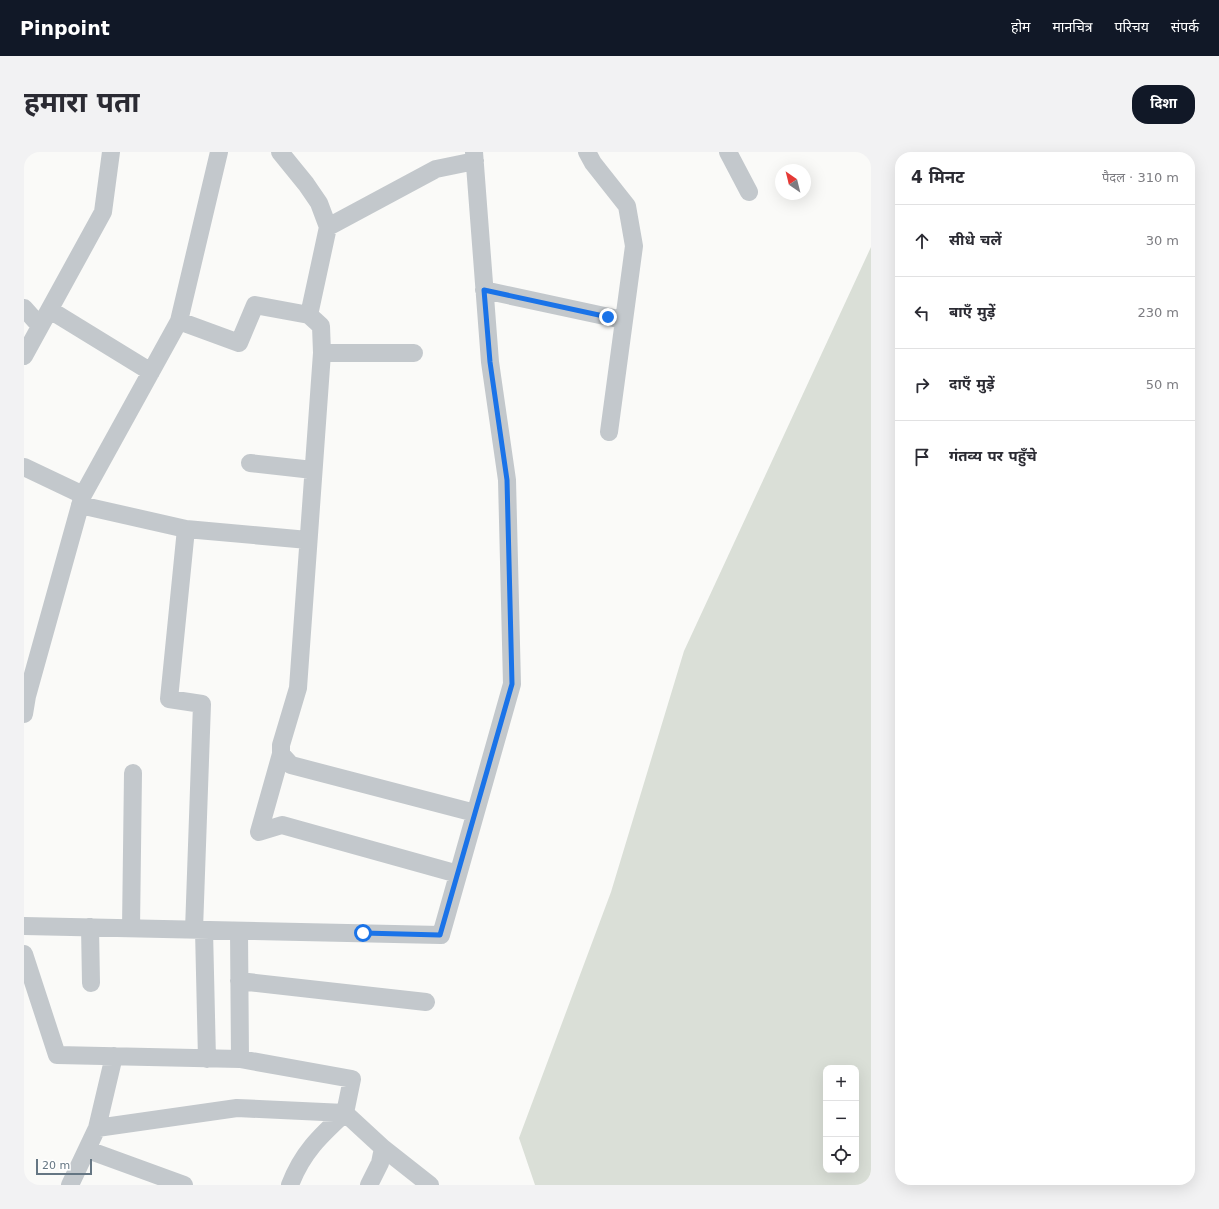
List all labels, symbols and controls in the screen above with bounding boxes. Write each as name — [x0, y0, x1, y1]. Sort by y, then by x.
text: Pinpoint — [20, 17, 110, 39]
text: होम — [1011, 19, 1030, 35]
text: मानचित्र — [1052, 19, 1093, 35]
text: परिचय — [1115, 19, 1149, 35]
text: संपर्क — [1171, 19, 1199, 35]
button: दिशा — [1132, 85, 1195, 124]
text: हमारा पता — [24, 86, 139, 119]
north arrow — [775, 164, 811, 200]
text: 4 मिनट — [911, 167, 964, 187]
text: पैदल · 310 m — [1102, 170, 1179, 185]
icon: ahead — [911, 230, 933, 252]
text: सीधे चलें — [949, 231, 1002, 249]
text: 30 m — [1146, 233, 1179, 248]
icon: left — [911, 302, 933, 324]
text: बाएँ मुड़ें — [949, 303, 995, 321]
text: 230 m — [1137, 305, 1179, 320]
route end — [599, 308, 617, 326]
icon: right — [911, 374, 933, 396]
text: दाएँ मुड़ें — [949, 375, 995, 393]
text: 50 m — [1146, 377, 1179, 392]
icon: arrive — [911, 446, 933, 468]
text: गंतव्य पर पहुँचे — [949, 447, 1037, 465]
route start — [354, 924, 372, 942]
map controls — [823, 1065, 859, 1173]
button: + — [823, 1065, 859, 1101]
button: − — [823, 1101, 859, 1137]
button: locate — [823, 1137, 859, 1173]
scale bar — [36, 1157, 92, 1176]
text: 20 m — [42, 1159, 70, 1172]

